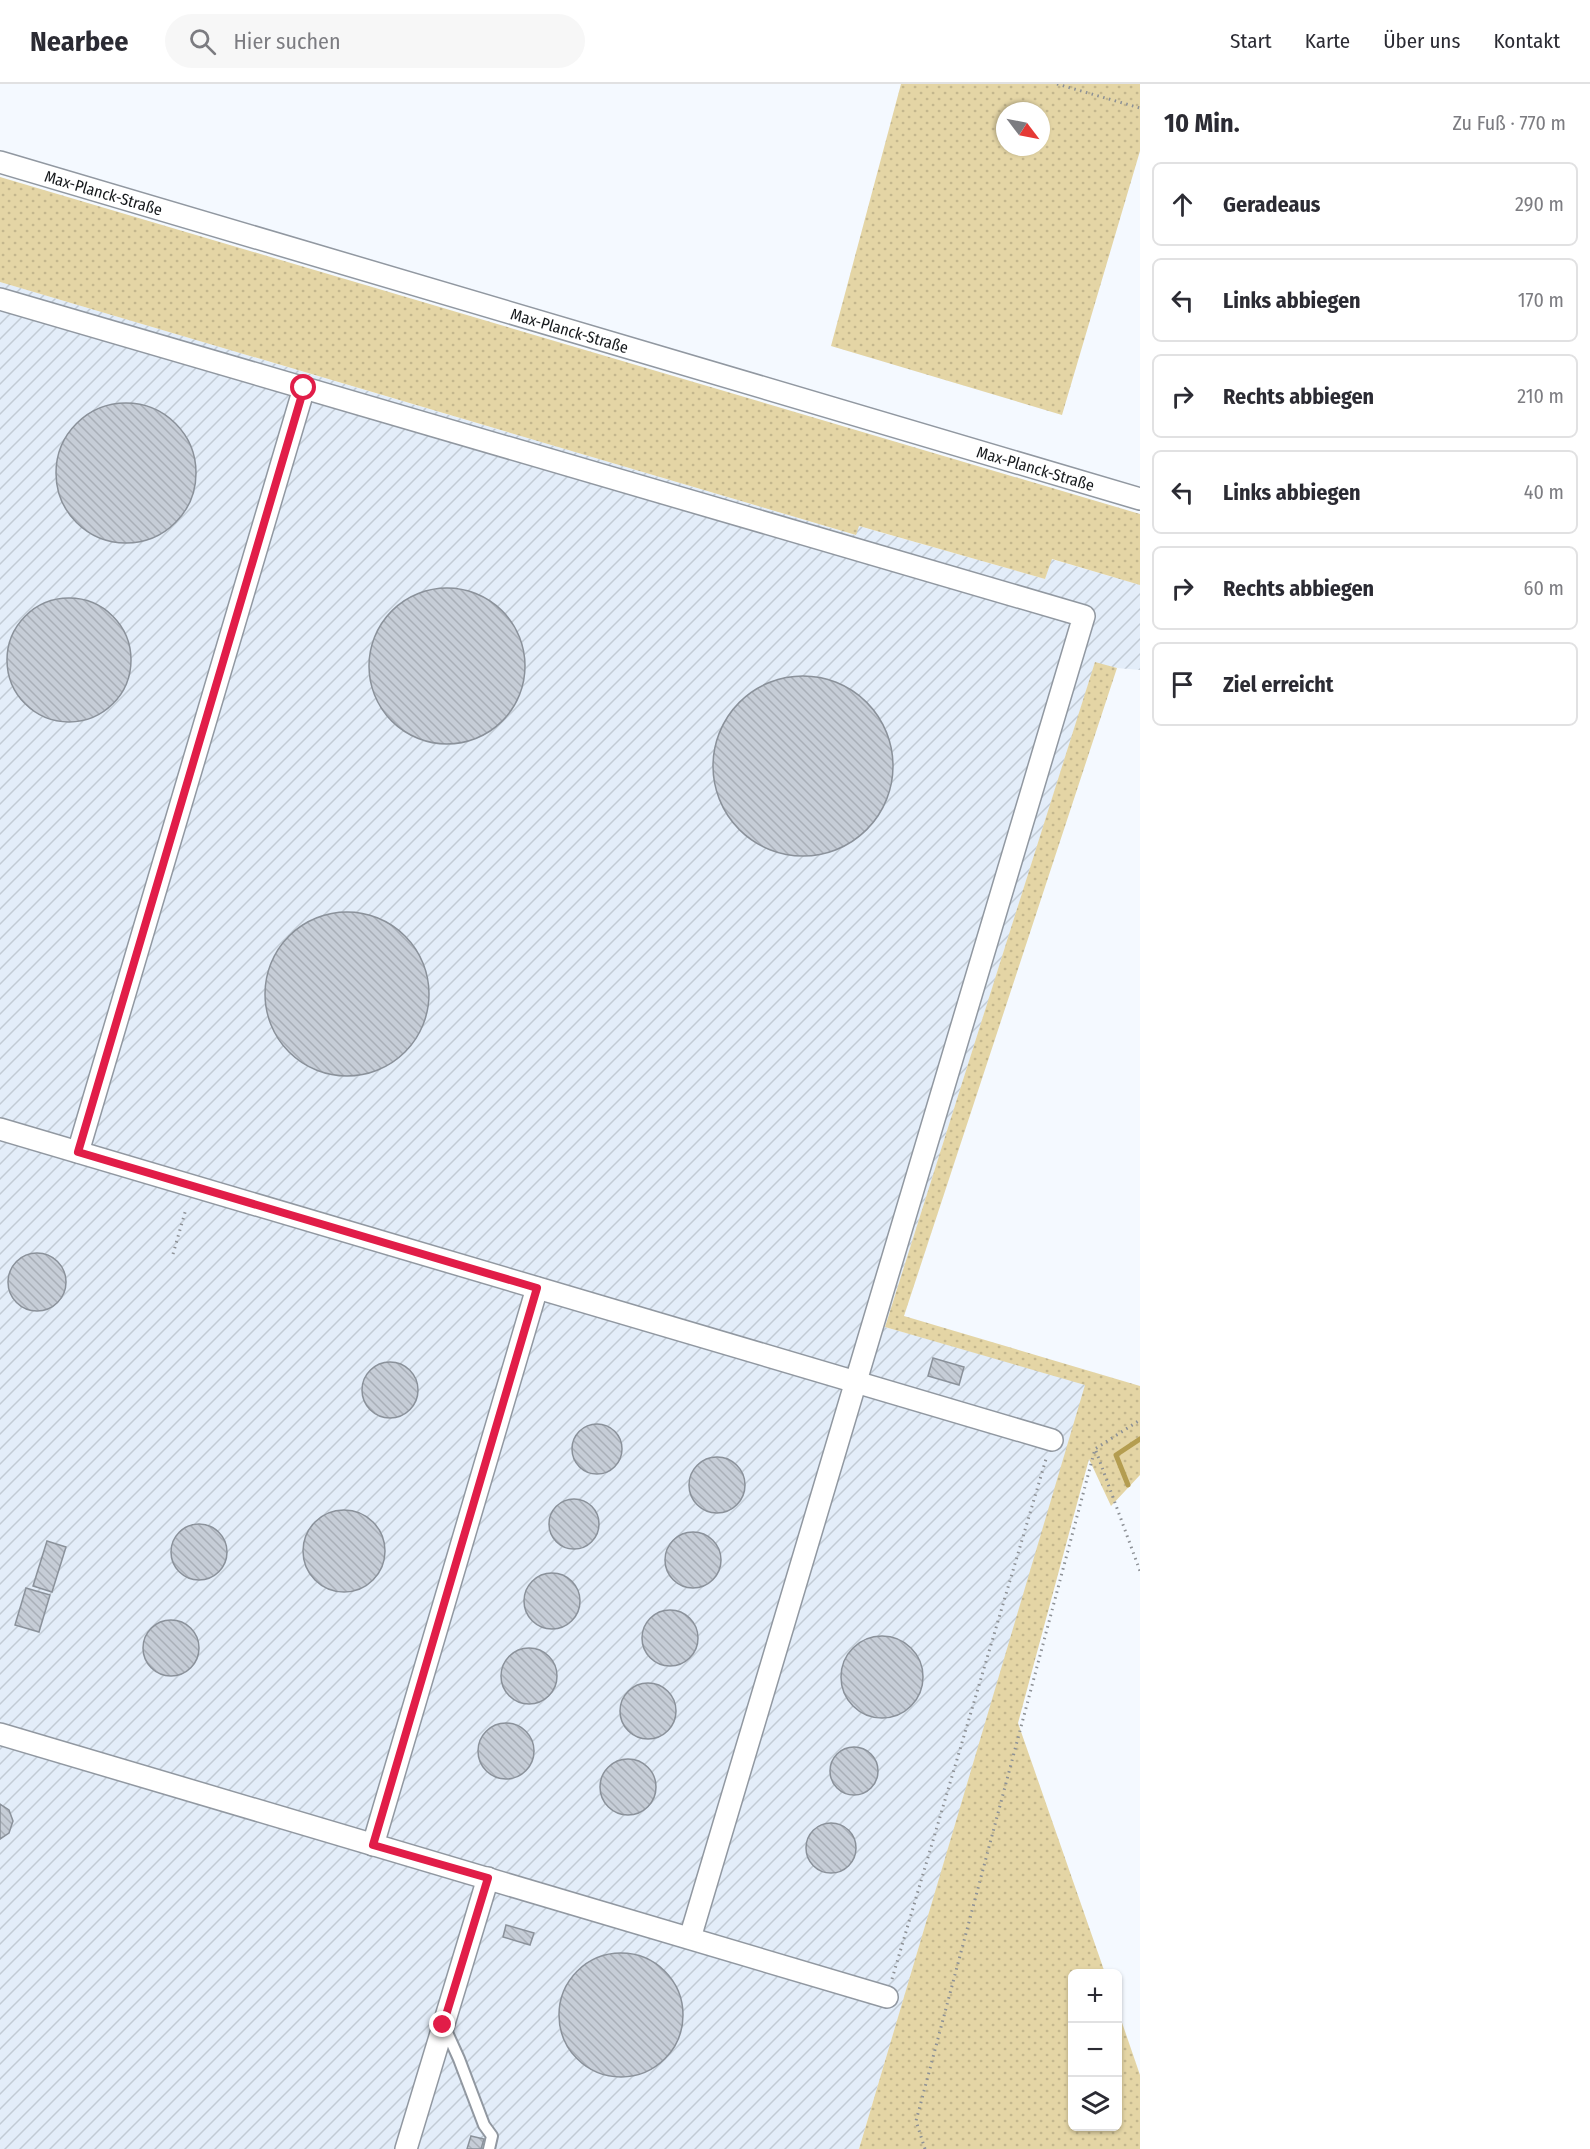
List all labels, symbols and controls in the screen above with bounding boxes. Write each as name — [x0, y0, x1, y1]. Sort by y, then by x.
search box — [165, 14, 585, 68]
text: Nearbee — [30, 25, 129, 58]
icon: search — [186, 25, 219, 58]
text: Hier suchen — [234, 28, 340, 55]
text: Start — [1230, 28, 1272, 54]
text: Karte — [1305, 28, 1350, 54]
text: Über uns — [1383, 28, 1460, 54]
text: Kontakt — [1493, 28, 1560, 54]
north arrow — [996, 102, 1050, 156]
text: 10 Min. — [1164, 108, 1240, 139]
text: Zu Fuß · 770 m — [1452, 111, 1566, 135]
street label: Max-Planck-Straße — [42, 166, 165, 219]
icon: ahead — [1166, 188, 1199, 221]
text: Geradeaus — [1223, 191, 1320, 218]
text: 290 m — [1515, 192, 1564, 216]
icon: left — [1166, 284, 1199, 317]
text: Links abbiegen — [1223, 287, 1361, 314]
text: 170 m — [1518, 288, 1564, 312]
street label: Max-Planck-Straße — [509, 304, 631, 357]
route start — [290, 374, 316, 400]
icon: right — [1166, 380, 1199, 413]
text: Rechts abbiegen — [1223, 383, 1374, 410]
text: 210 m — [1517, 384, 1564, 408]
street label: Max-Planck-Straße — [975, 442, 1097, 495]
icon: left — [1166, 476, 1199, 509]
text: Links abbiegen — [1223, 479, 1361, 506]
text: 40 m — [1524, 480, 1564, 504]
icon: right — [1166, 572, 1199, 605]
text: Rechts abbiegen — [1223, 575, 1374, 602]
text: 60 m — [1524, 576, 1564, 600]
icon: arrive — [1166, 668, 1199, 701]
text: Ziel erreicht — [1223, 671, 1334, 698]
map controls — [1068, 1969, 1122, 2131]
button: + — [1068, 1969, 1122, 2023]
route end — [429, 2011, 455, 2037]
button: − — [1068, 2023, 1122, 2077]
button: layers — [1068, 2077, 1122, 2131]

